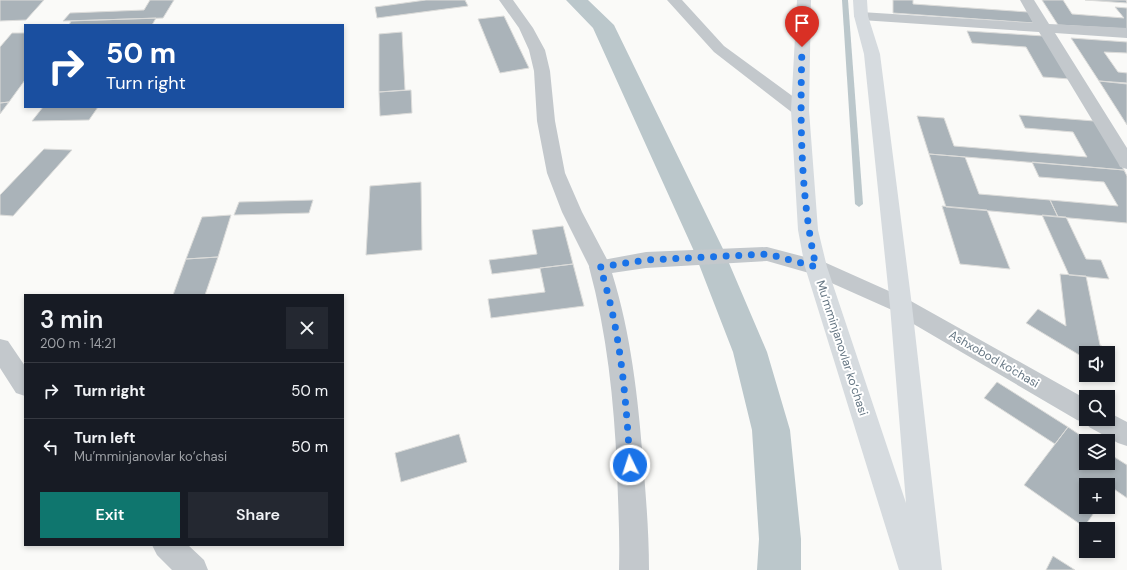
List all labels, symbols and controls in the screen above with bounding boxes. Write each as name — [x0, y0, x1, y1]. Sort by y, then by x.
pin — [785, 6, 819, 47]
icon: arrive — [791, 12, 813, 34]
text: 50 m — [106, 35, 176, 72]
icon: right — [40, 40, 92, 92]
text: Turn right — [106, 71, 186, 95]
street label: Mu’mminjanovlar ko‘chasi — [813, 278, 871, 418]
text: 3 min — [40, 304, 103, 335]
button: close — [286, 307, 328, 349]
street label: Ashxobod ko'chasi — [946, 327, 1042, 391]
text: 200 m · 14:21 — [40, 335, 116, 352]
map controls — [1079, 346, 1115, 558]
button: sound — [1079, 346, 1115, 382]
icon: right — [40, 380, 62, 402]
text: Turn right — [74, 381, 145, 401]
text: 50 m — [291, 381, 328, 401]
button: search — [1079, 390, 1115, 426]
text: Turn left — [74, 428, 135, 448]
button: layers — [1079, 434, 1115, 470]
icon: left — [40, 436, 62, 458]
text: 50 m — [291, 437, 328, 457]
position arrow — [609, 444, 651, 486]
text: Mu’mminjanovlar ko‘chasi — [74, 448, 227, 465]
button: + — [1079, 478, 1115, 514]
button: Exit — [40, 492, 180, 538]
button: Share — [188, 492, 328, 538]
button: − — [1079, 522, 1115, 558]

